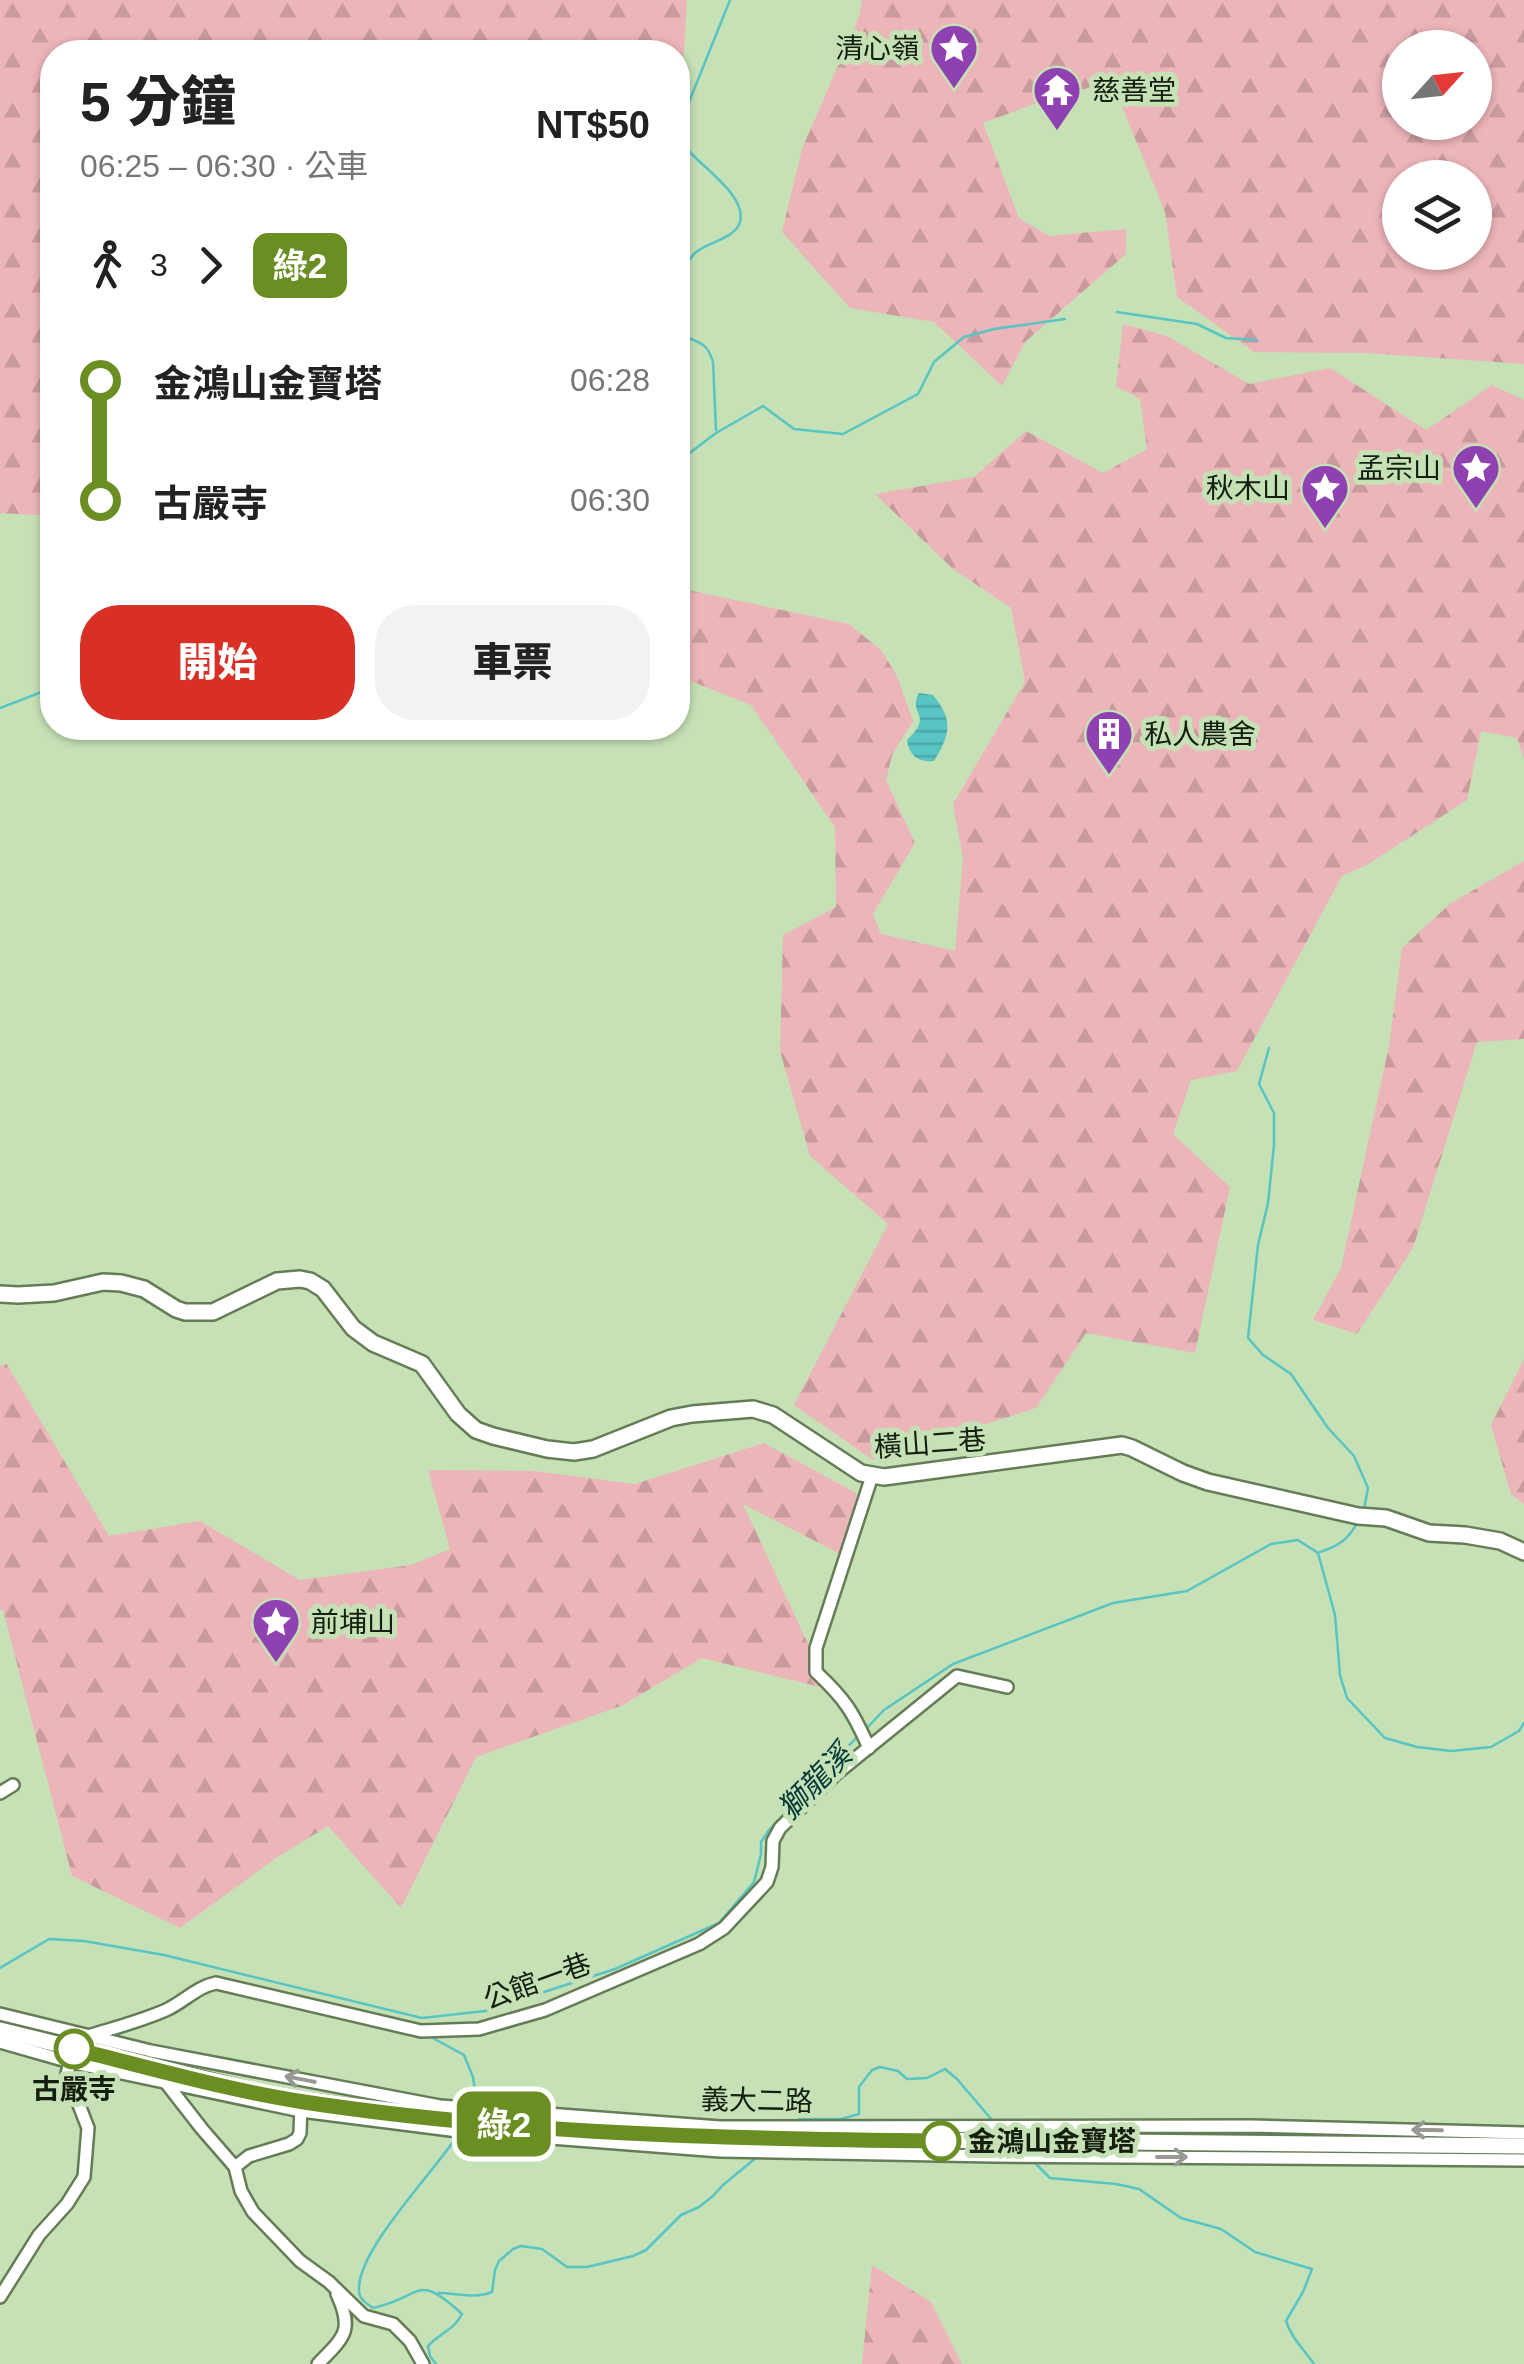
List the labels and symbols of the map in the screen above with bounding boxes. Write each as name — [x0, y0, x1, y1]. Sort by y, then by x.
place icon: 清心嶺 — [928, 22, 980, 90]
north arrow — [1382, 30, 1492, 140]
place label: 清心嶺 — [835, 33, 919, 64]
temple icon: 慈善堂 — [1031, 64, 1083, 132]
place label: 慈善堂 — [1092, 75, 1176, 106]
place icon: 孟宗山 — [1450, 442, 1502, 510]
place label: 孟宗山 — [1357, 453, 1441, 484]
place icon: 秋木山 — [1299, 462, 1351, 530]
place label: 秋木山 — [1206, 473, 1290, 504]
building icon: 私人農舍 — [1083, 708, 1135, 776]
place label: 私人農舍 — [1144, 719, 1256, 750]
street label: 橫山二巷 — [873, 1424, 987, 1463]
place icon: 前埔山 — [250, 1596, 302, 1664]
place label: 前埔山 — [311, 1607, 395, 1638]
water label: 獅龍溪 — [772, 1735, 861, 1825]
street label: 公館一巷 — [479, 1948, 595, 2015]
marker: 古嚴寺 — [55, 2030, 93, 2068]
one-way arrow — [285, 2069, 317, 2088]
place label: 古嚴寺 — [32, 2074, 116, 2105]
street label: 義大二路 — [701, 2084, 813, 2117]
line badge: 綠2 — [459, 2092, 549, 2156]
one-way arrow — [1411, 2121, 1443, 2140]
marker: 金鴻山金寶塔 — [922, 2122, 960, 2160]
place label: 金鴻山金寶塔 — [968, 2126, 1136, 2157]
one-way arrow — [1156, 2148, 1188, 2166]

